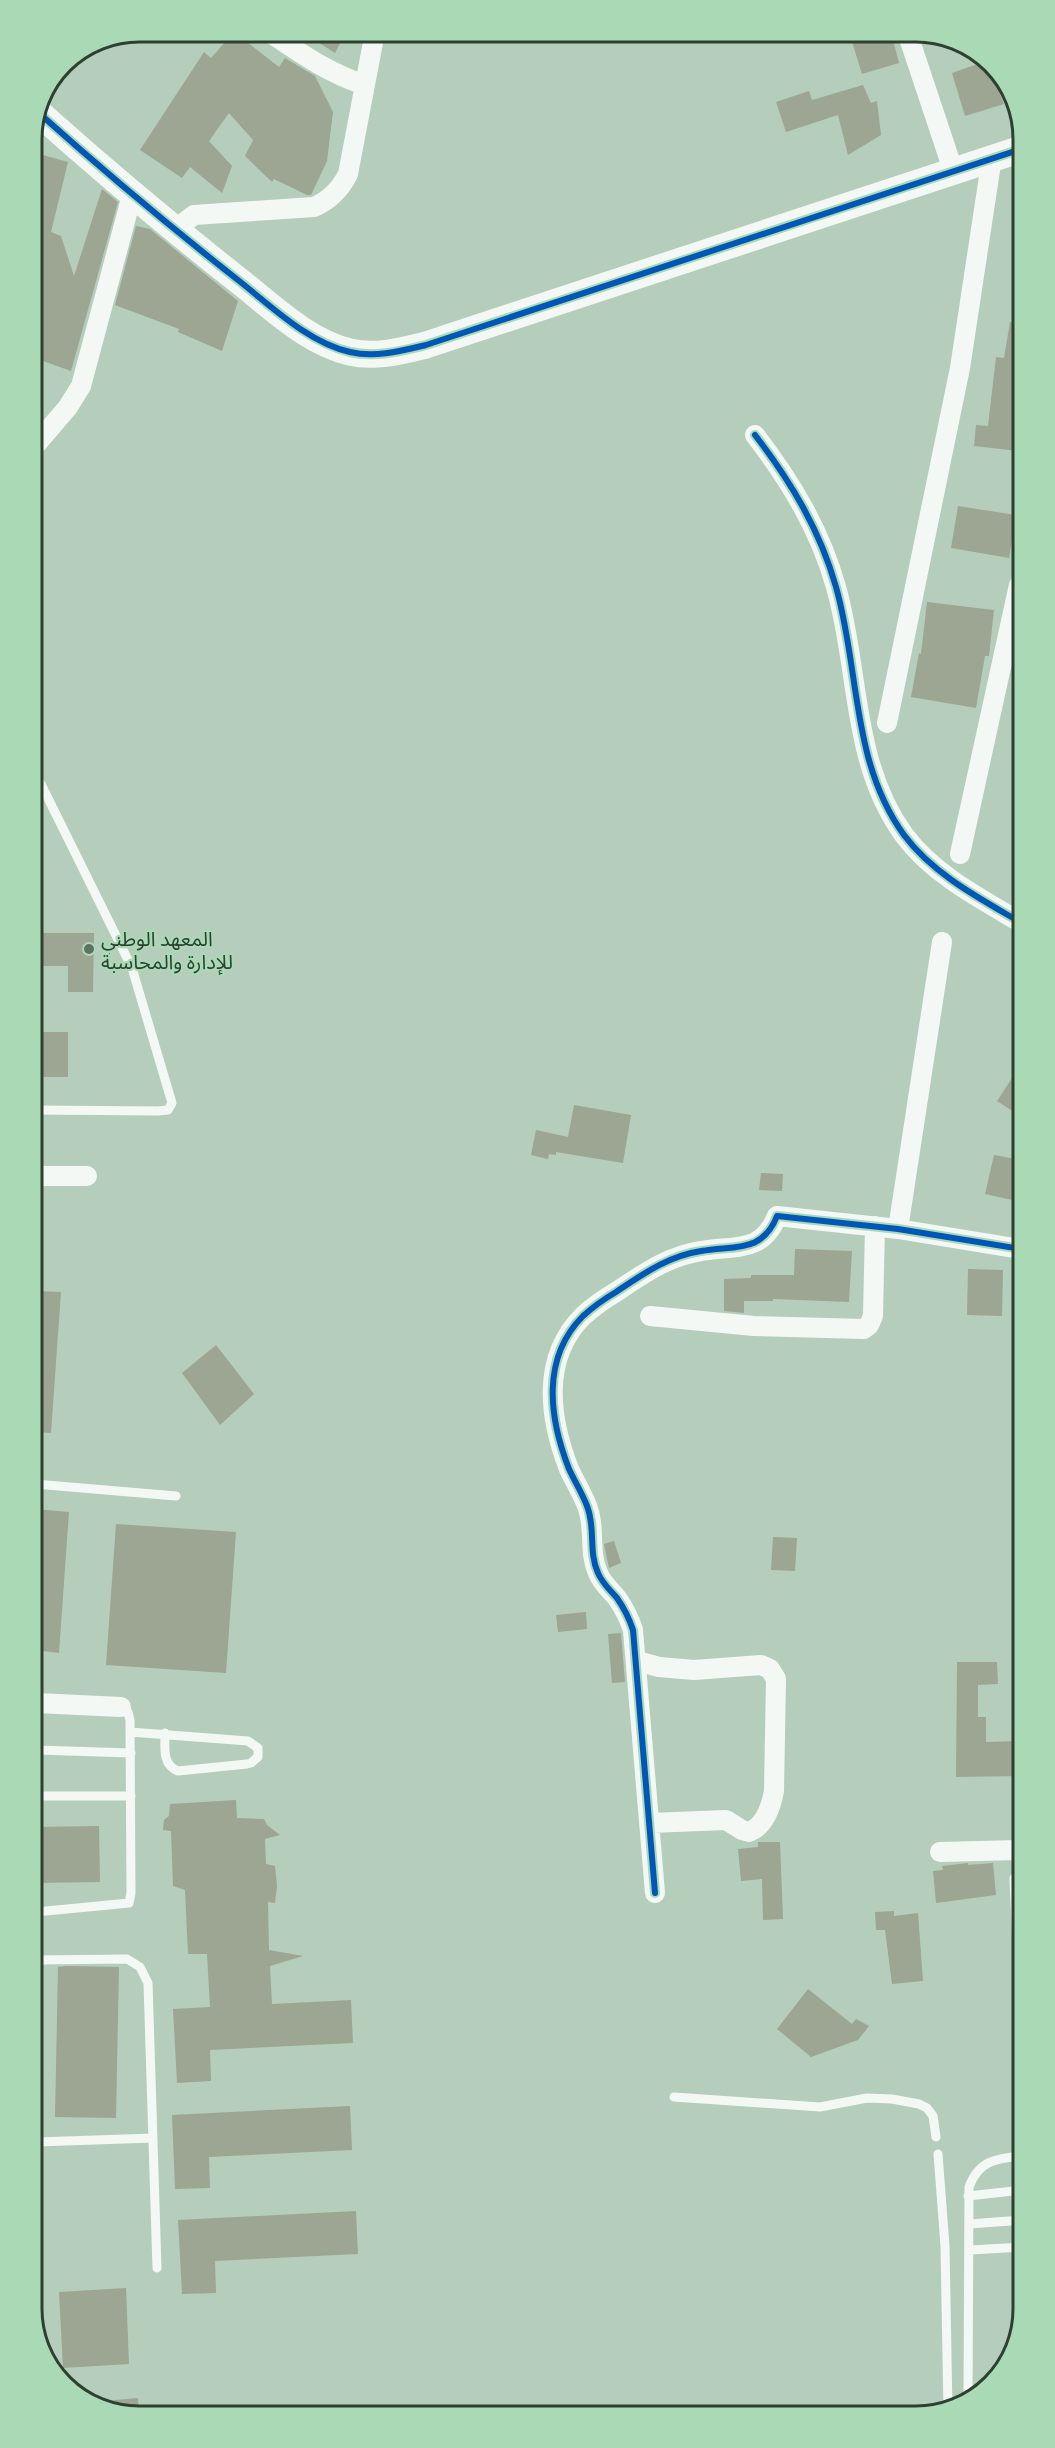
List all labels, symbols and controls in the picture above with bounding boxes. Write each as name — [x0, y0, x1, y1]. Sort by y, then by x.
place label: المعهد الوطني للإدارة والمحاسبة — [101, 926, 233, 975]
marker: المعهد الوطني للإدارة والمحاسبة — [82, 942, 96, 956]

